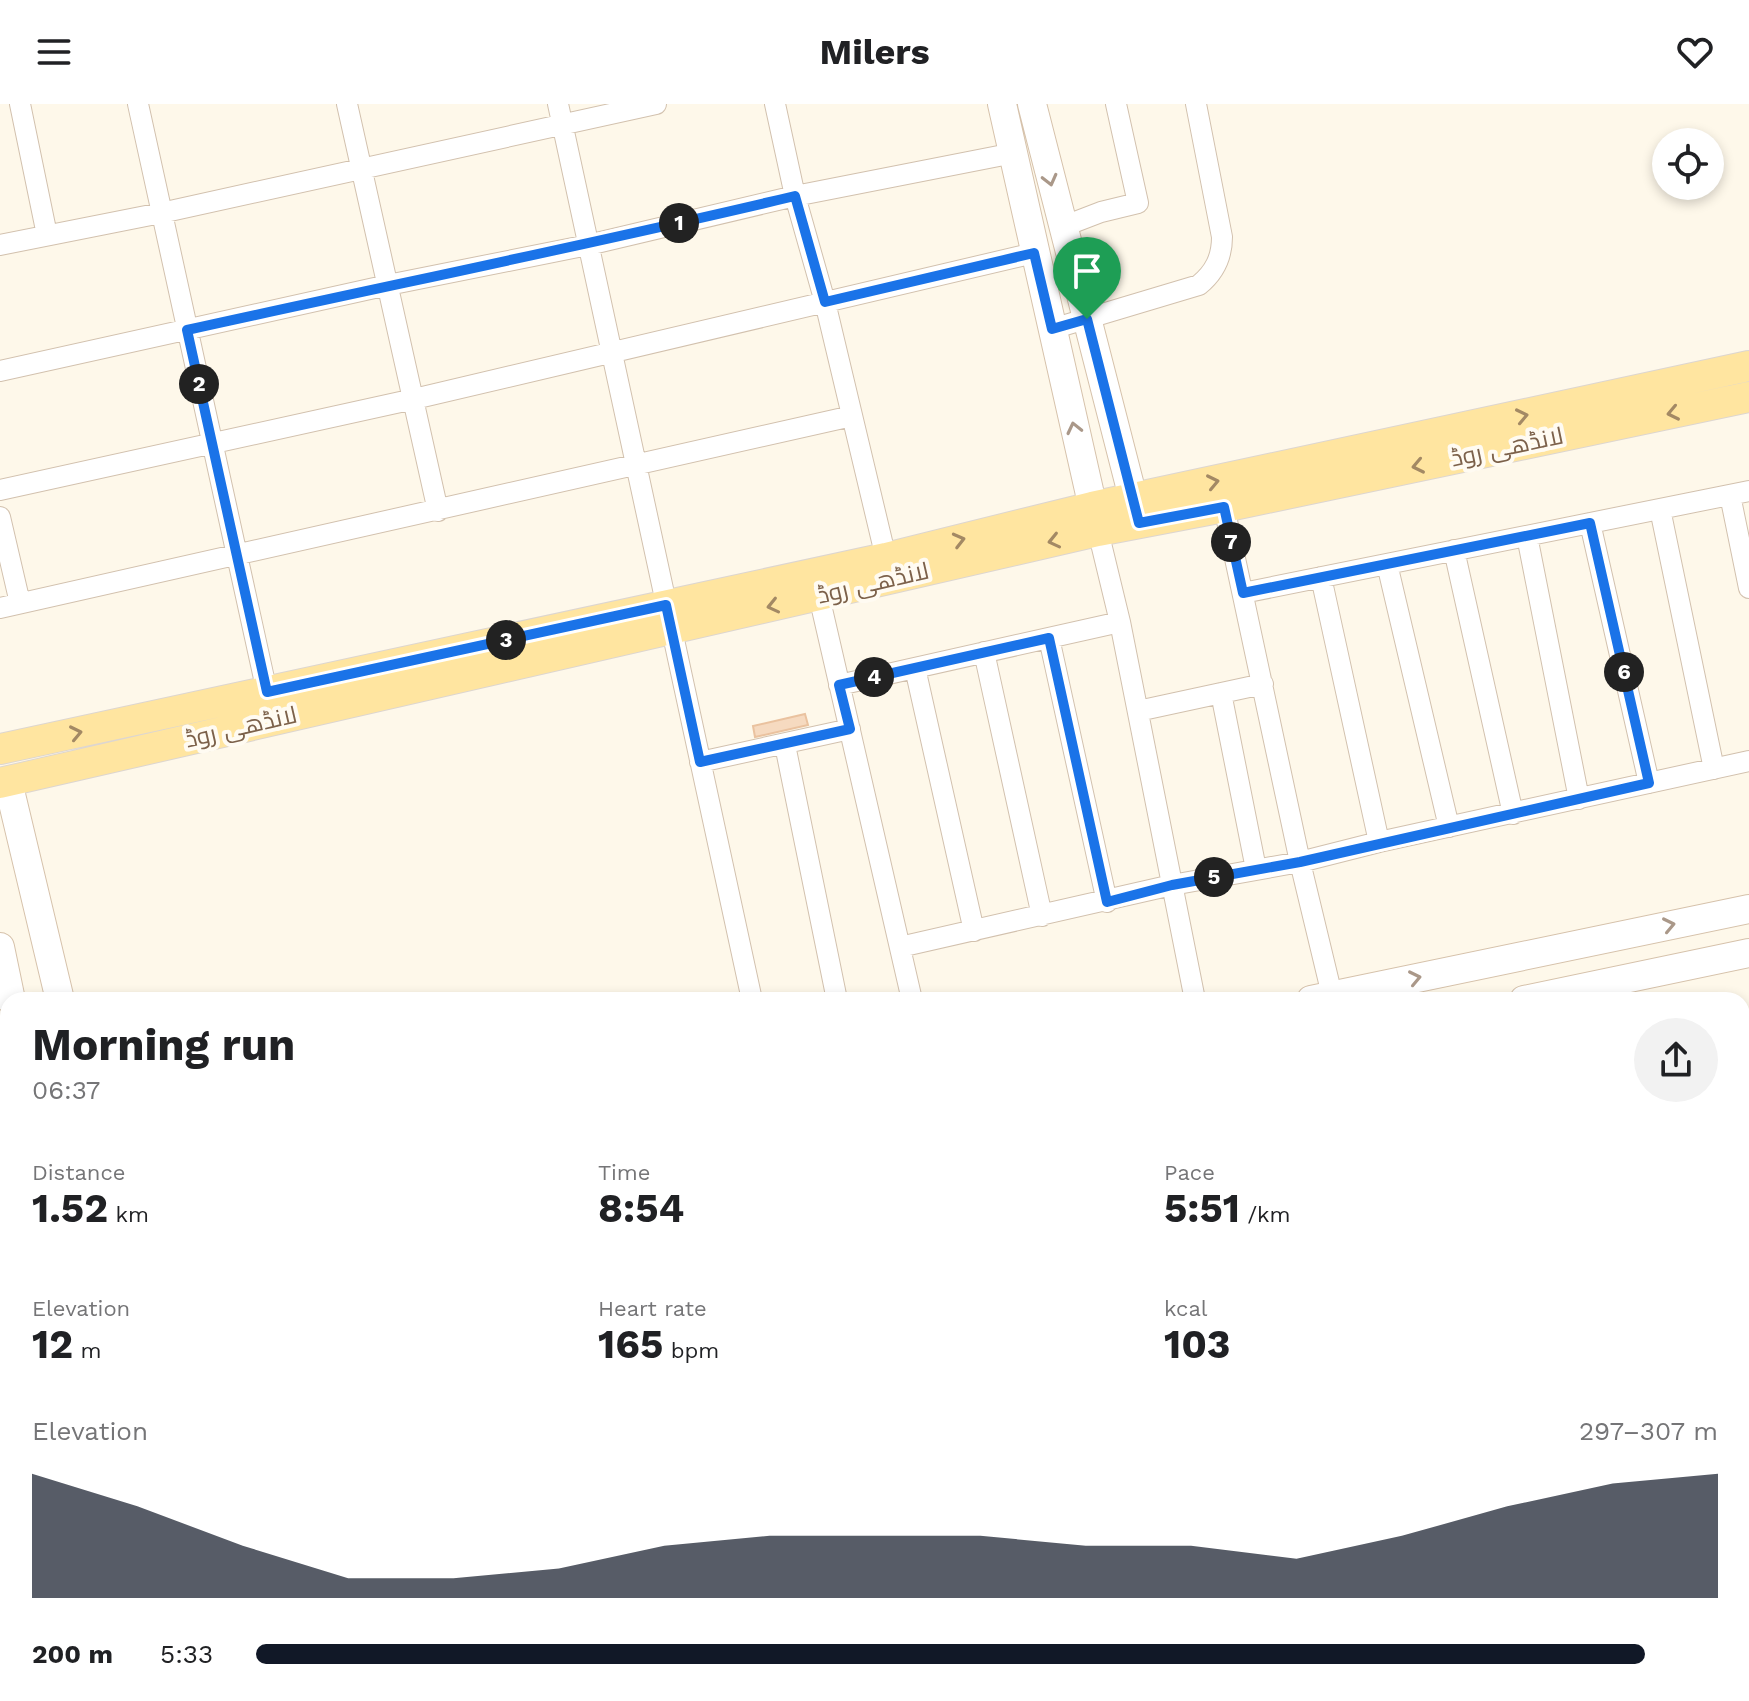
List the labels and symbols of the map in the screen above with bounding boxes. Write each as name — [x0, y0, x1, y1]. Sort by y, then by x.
one-way arrow — [1041, 172, 1058, 186]
pin: 1 — [659, 203, 699, 243]
pin — [1053, 237, 1121, 319]
pin: 2 — [179, 364, 219, 404]
one-way arrow — [1666, 404, 1680, 421]
one-way arrow — [1515, 408, 1528, 425]
one-way arrow — [1066, 421, 1083, 435]
street label: لانڈھی روڈ — [1448, 421, 1566, 473]
one-way arrow — [1412, 457, 1426, 474]
one-way arrow — [1205, 474, 1219, 491]
pin: 7 — [1211, 522, 1251, 562]
one-way arrow — [952, 532, 966, 549]
one-way arrow — [1048, 532, 1061, 549]
street label: لانڈھی روڈ — [814, 557, 932, 609]
one-way arrow — [767, 597, 781, 614]
pin: 3 — [486, 620, 526, 660]
pin: 6 — [1604, 652, 1644, 692]
pin: 4 — [854, 657, 894, 697]
street label: لانڈھی روڈ — [182, 701, 300, 753]
one-way arrow — [69, 725, 83, 742]
pin: 5 — [1194, 857, 1234, 897]
one-way arrow — [1662, 917, 1676, 934]
one-way arrow — [1407, 970, 1421, 987]

